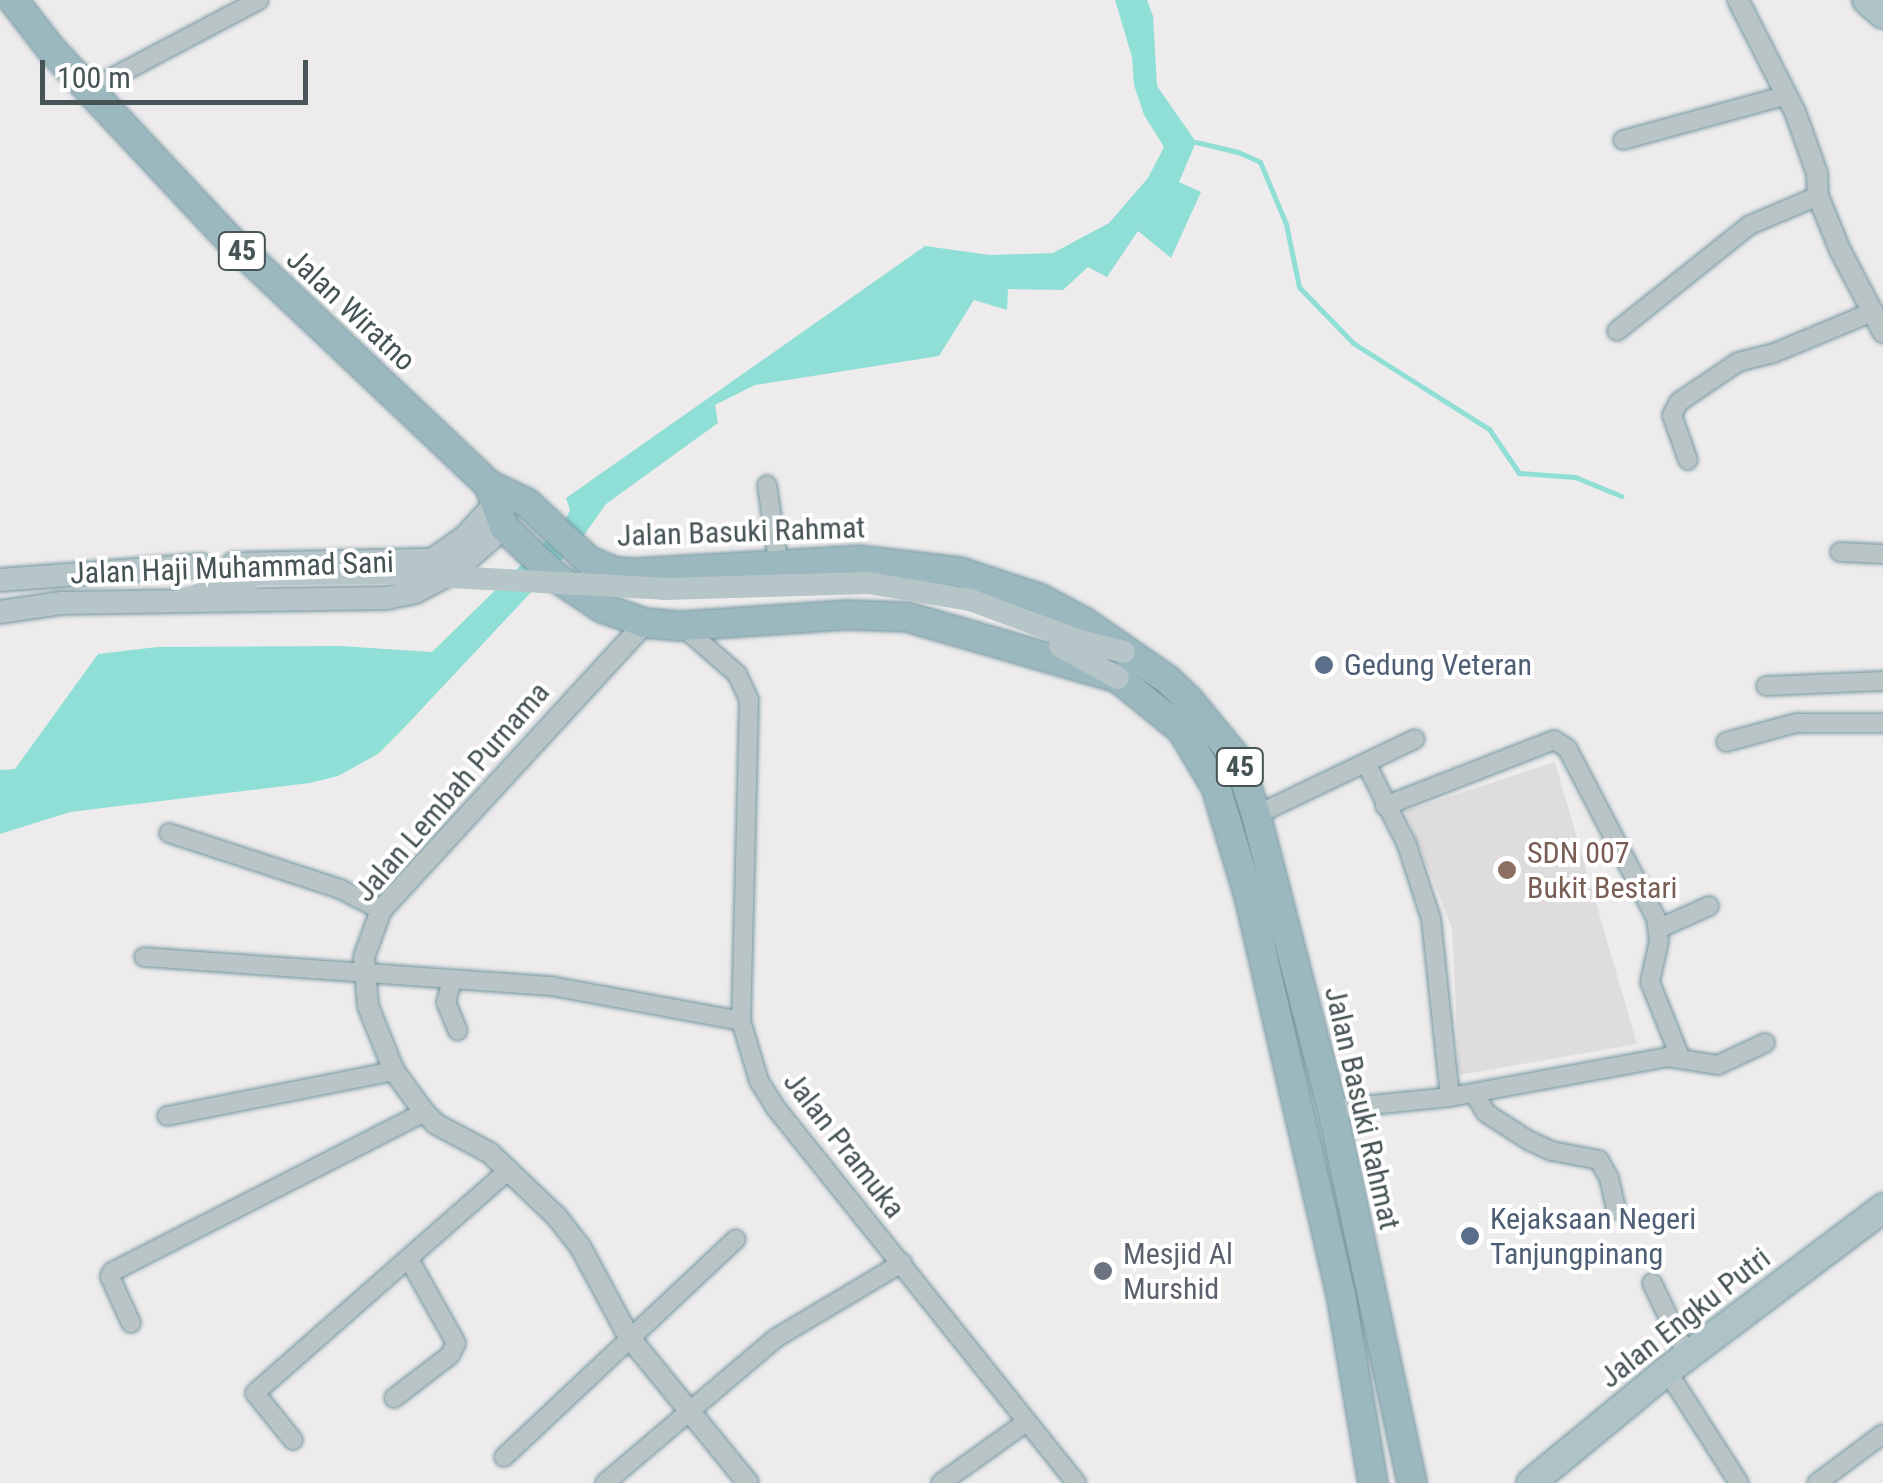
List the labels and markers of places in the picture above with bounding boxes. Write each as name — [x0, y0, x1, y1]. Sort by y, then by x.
place label: Gedung Veteran — [1344, 647, 1532, 683]
marker: Gedung Veteran — [1313, 654, 1335, 676]
place label: SDN 007 Bukit Bestari — [1527, 835, 1677, 906]
marker: SDN 007 Bukit Bestari — [1496, 859, 1518, 881]
place label: Kejaksaan Negeri Tanjungpinang — [1490, 1201, 1696, 1272]
marker: Kejaksaan Negeri Tanjungpinang — [1459, 1225, 1481, 1247]
place label: Mesjid Al Murshid — [1123, 1236, 1233, 1306]
marker: Mesjid Al Murshid — [1092, 1260, 1114, 1282]

